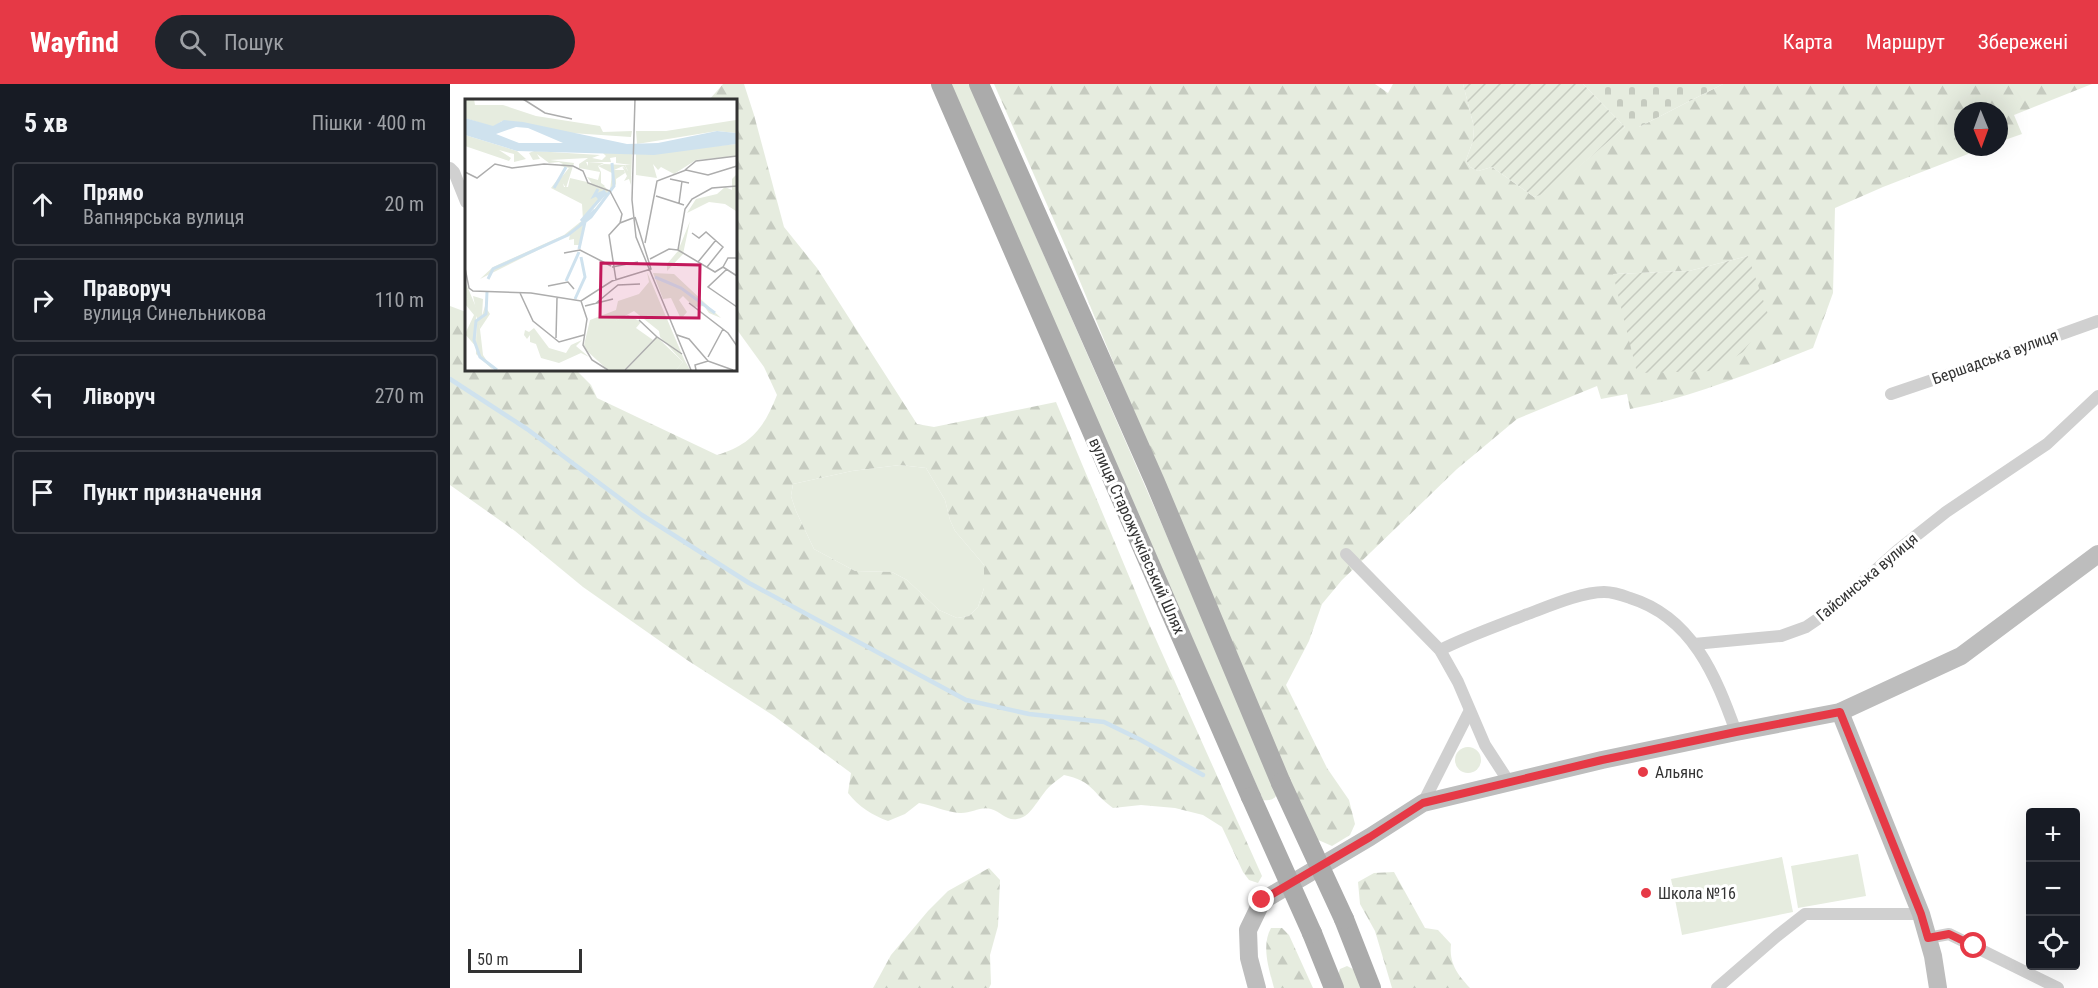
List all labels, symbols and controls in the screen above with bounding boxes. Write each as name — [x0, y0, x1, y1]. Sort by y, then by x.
search box — [155, 15, 575, 69]
text: Wayfind — [30, 26, 119, 59]
icon: search — [176, 26, 209, 59]
text: Пошук — [224, 30, 284, 55]
text: Карта — [1783, 30, 1833, 54]
text: Маршрут — [1866, 30, 1945, 54]
text: Збережені — [1978, 30, 2068, 54]
inset map — [465, 99, 736, 370]
north arrow — [1954, 102, 2008, 156]
text: 5 хв — [24, 108, 68, 138]
text: Пішки · 400 m — [312, 111, 426, 135]
text: Прямо — [83, 180, 144, 205]
icon: ahead — [26, 188, 59, 221]
text: 20 m — [385, 192, 424, 216]
text: Вапнярська вулиця — [83, 205, 245, 229]
text: Праворуч — [83, 276, 171, 301]
icon: right — [26, 284, 59, 317]
text: 110 m — [375, 288, 424, 312]
text: вулиця Синельникова — [83, 301, 266, 325]
street label: Бершадська вулиця — [1929, 325, 2061, 389]
icon: left — [26, 380, 59, 413]
text: Ліворуч — [83, 384, 155, 409]
text: 270 m — [375, 384, 424, 408]
street label: вулиця Старожучківський Шлях — [1085, 435, 1189, 637]
icon: arrive — [26, 476, 59, 509]
text: Пункт призначення — [83, 480, 262, 505]
street label: Гайсинська вулиця — [1812, 529, 1922, 625]
place label: Альянс — [1655, 763, 1703, 782]
marker: Альянс — [1636, 765, 1650, 779]
map controls — [2026, 808, 2080, 970]
button: + — [2026, 808, 2080, 862]
button: − — [2026, 862, 2080, 916]
place label: Школа №16 — [1658, 884, 1736, 903]
route end — [1248, 886, 1274, 912]
marker: Школа №16 — [1639, 886, 1653, 900]
button: locate — [2026, 916, 2080, 970]
route start — [1960, 932, 1986, 958]
scale bar — [468, 946, 582, 974]
text: 50 m — [477, 950, 509, 969]

